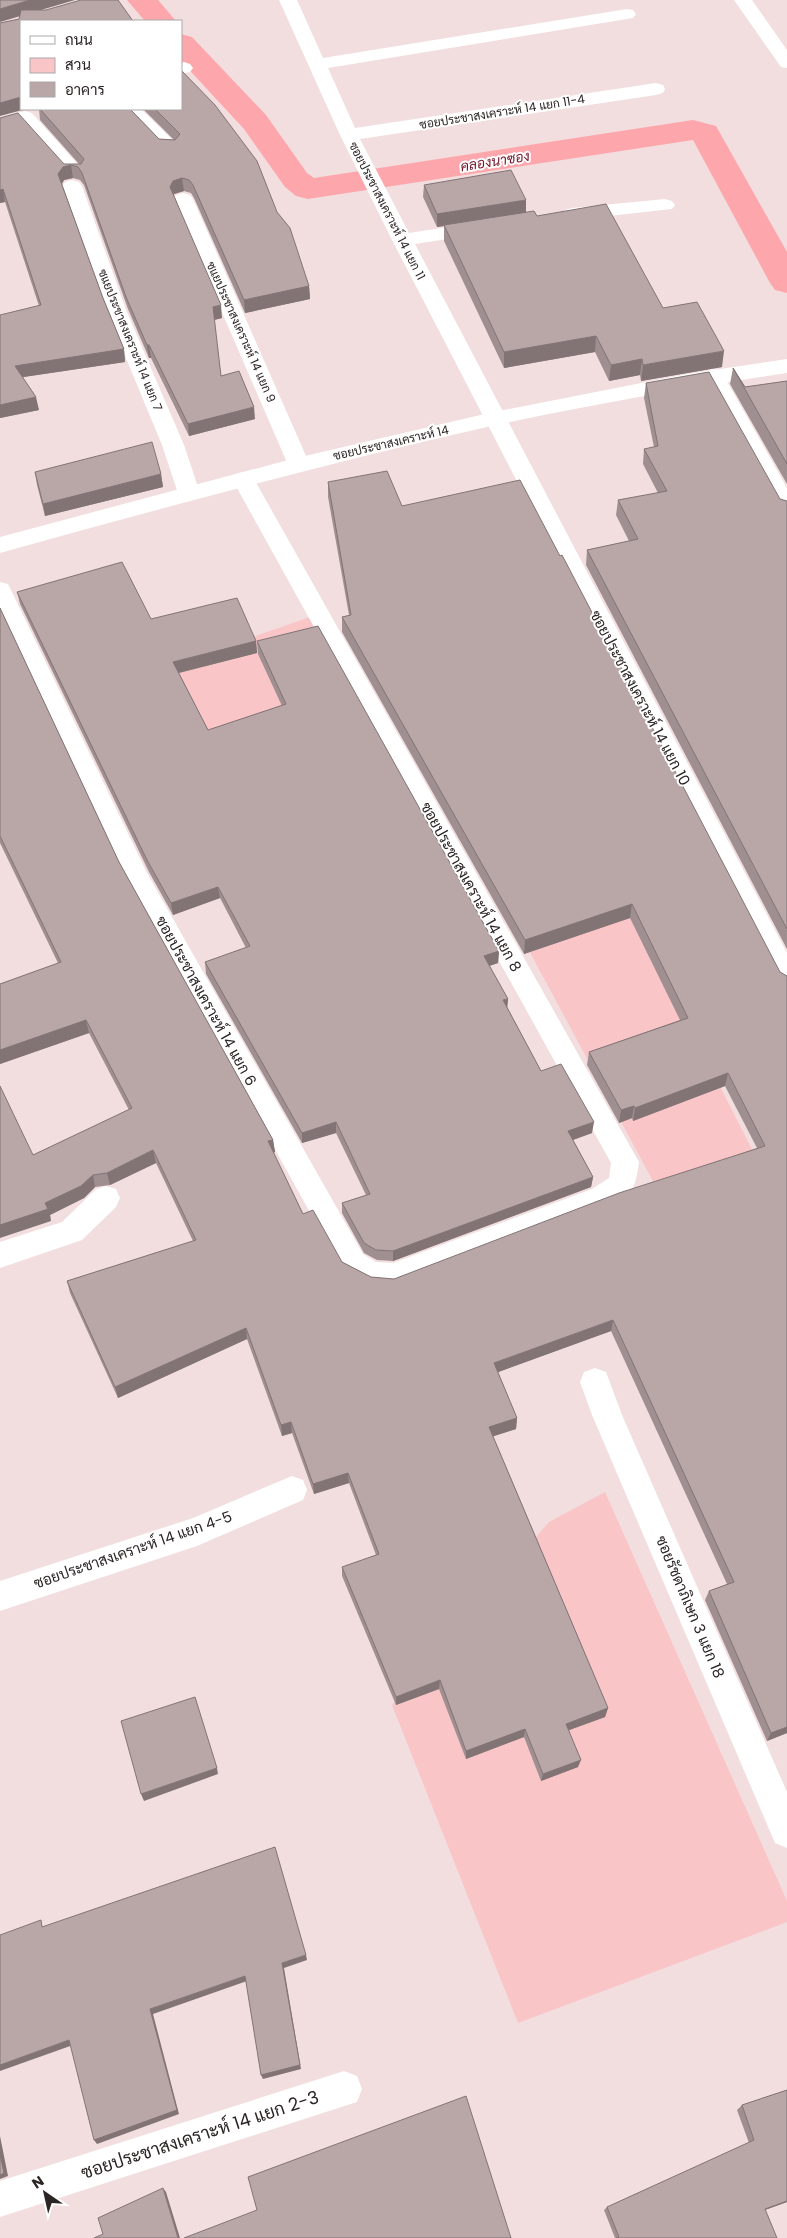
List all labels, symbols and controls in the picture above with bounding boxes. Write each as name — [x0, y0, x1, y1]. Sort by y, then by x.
legend — [20, 20, 182, 110]
text: ถนน — [65, 29, 93, 50]
text: สวน — [65, 54, 91, 75]
text: อาคาร — [65, 79, 105, 100]
street label: ซอยประชาสงเคราะห์ 14 แยก 11-4 — [418, 90, 586, 133]
street label: ซอยประชาสงเคราะห์ 14 แยก 11 — [345, 139, 430, 283]
water label: คลองนาซอง — [459, 146, 531, 176]
street label: ซแยประชาสงเคราะห์ 14 แยก 9 — [203, 259, 280, 405]
street label: ซแยประชาสงเคราะห์ 14 แยก 7 — [94, 266, 167, 414]
street label: ซอยประชาสงเคราะห์ 14 — [331, 421, 451, 464]
street label: ซอยประชาสงเคราะห์ 14 แยก 10 — [585, 606, 696, 789]
street label: ซอยประชาสงเคราะห์ 14 แยก 8 — [416, 798, 527, 975]
street label: ซอยประชาสงเคราะห์ 14 แยก 6 — [151, 912, 262, 1089]
street label: ซอยประชาสงเคราะห์ 14 แยก 4-5 — [31, 1506, 235, 1593]
street label: ซอยรัชดาภิเษก 3 แยก 18 — [651, 1532, 730, 1681]
street label: ซอยประชาสงเคราะห์ 14 แยก 2-3 — [78, 2084, 322, 2185]
north arrow — [20, 2168, 70, 2218]
text: N — [28, 2171, 48, 2193]

